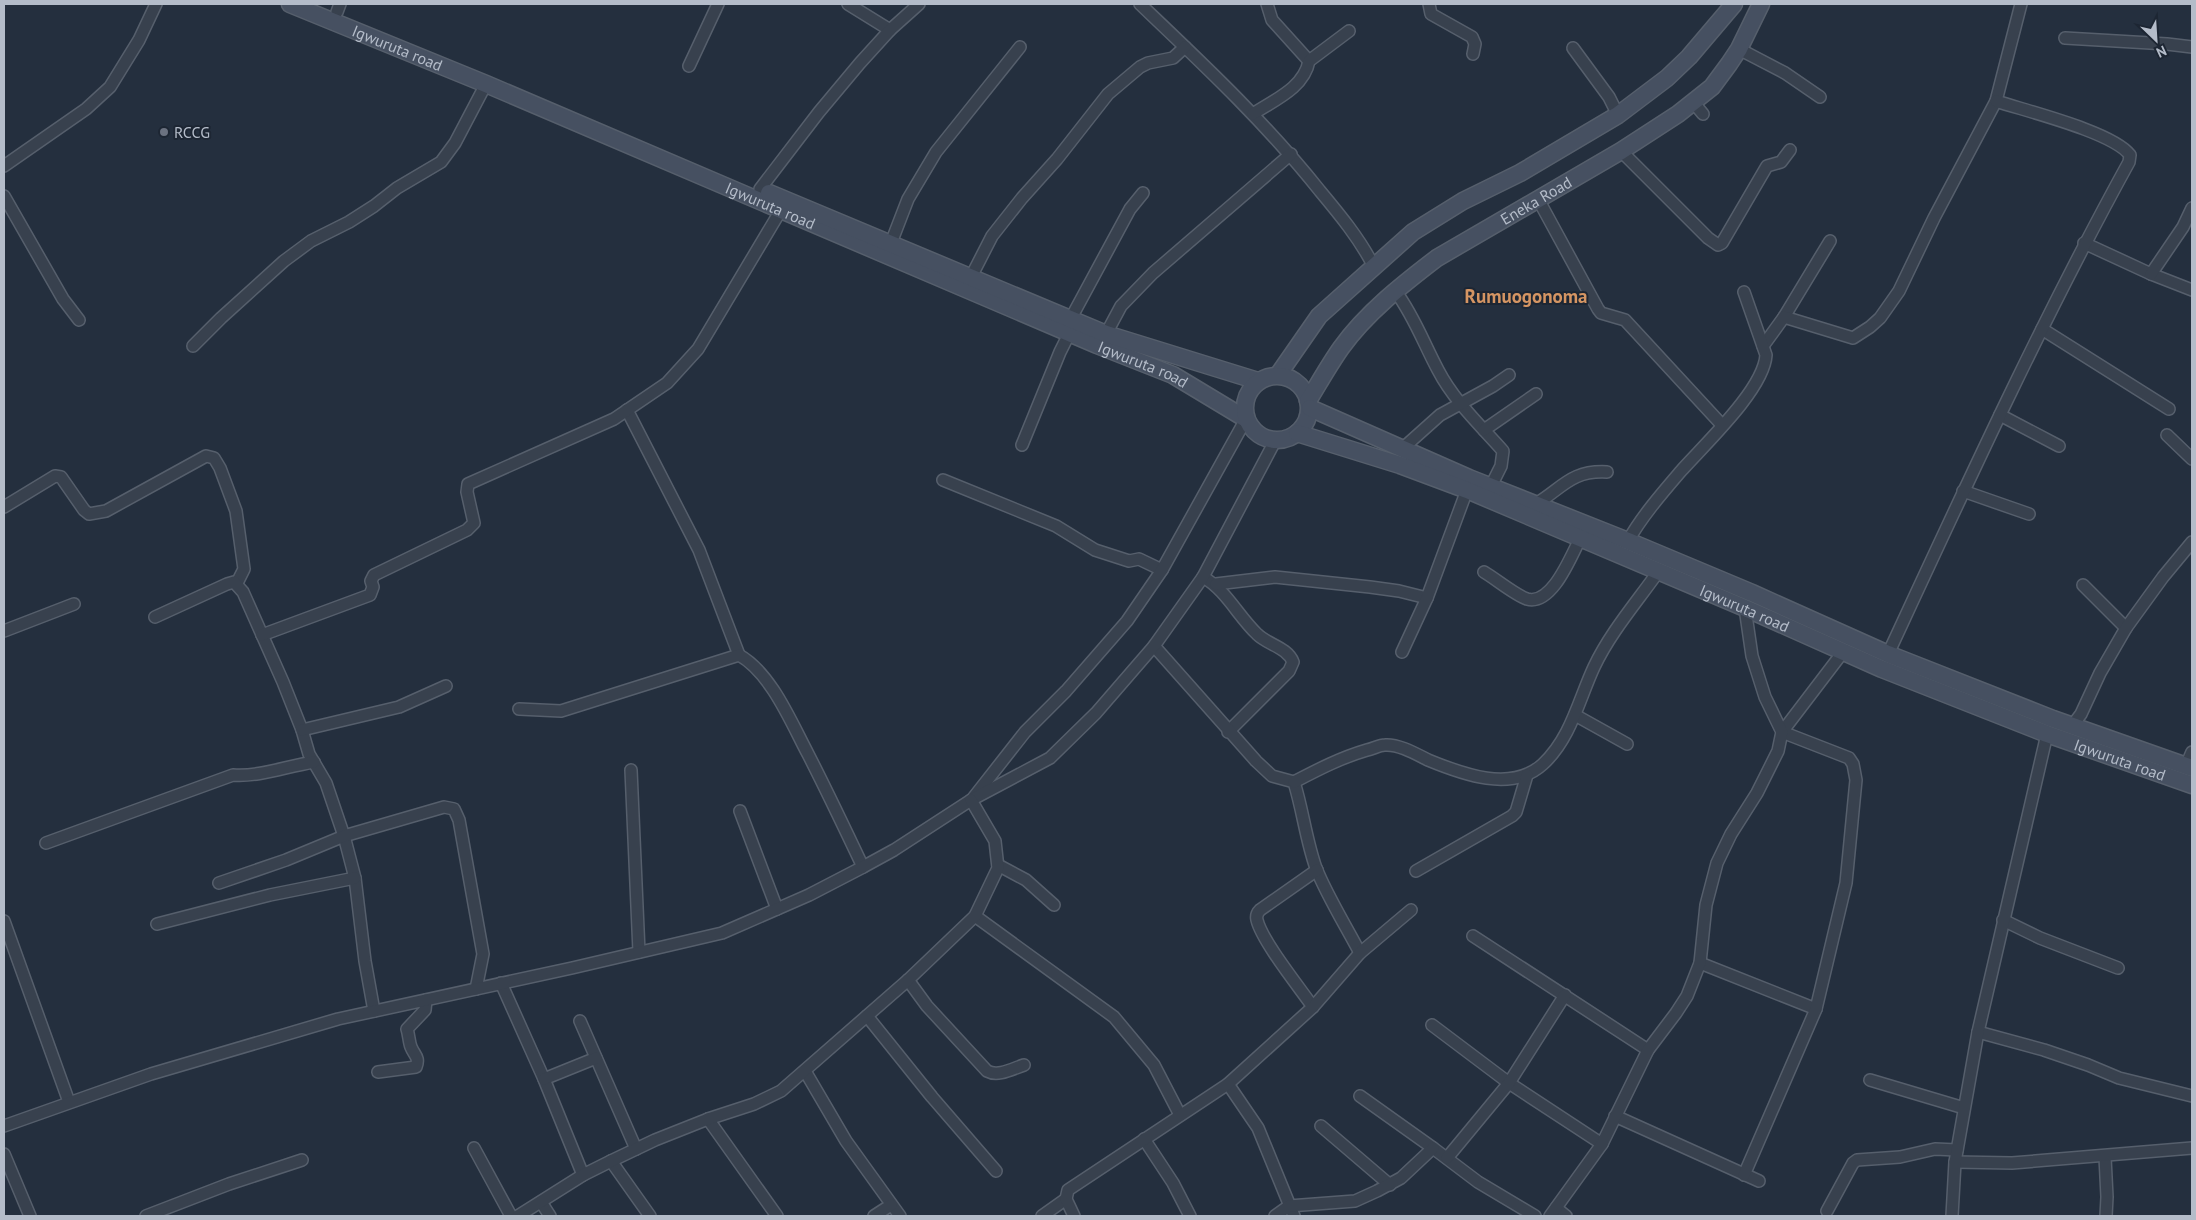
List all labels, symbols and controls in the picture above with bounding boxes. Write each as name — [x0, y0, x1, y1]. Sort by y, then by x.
north arrow — [2131, 15, 2181, 65]
street label: Igwuruta road — [349, 20, 446, 75]
text: N — [2154, 42, 2169, 62]
place label: RCCG — [174, 122, 210, 142]
marker: RCCG — [158, 126, 170, 138]
street label: Eneka Road — [1497, 172, 1575, 229]
street label: Igwuruta road — [722, 177, 818, 234]
district label: Rumuogonoma — [1464, 284, 1588, 308]
street label: Igwuruta road — [1095, 336, 1192, 392]
street label: Igwuruta road — [1697, 580, 1793, 636]
street label: Igwuruta road — [2071, 734, 2169, 785]

